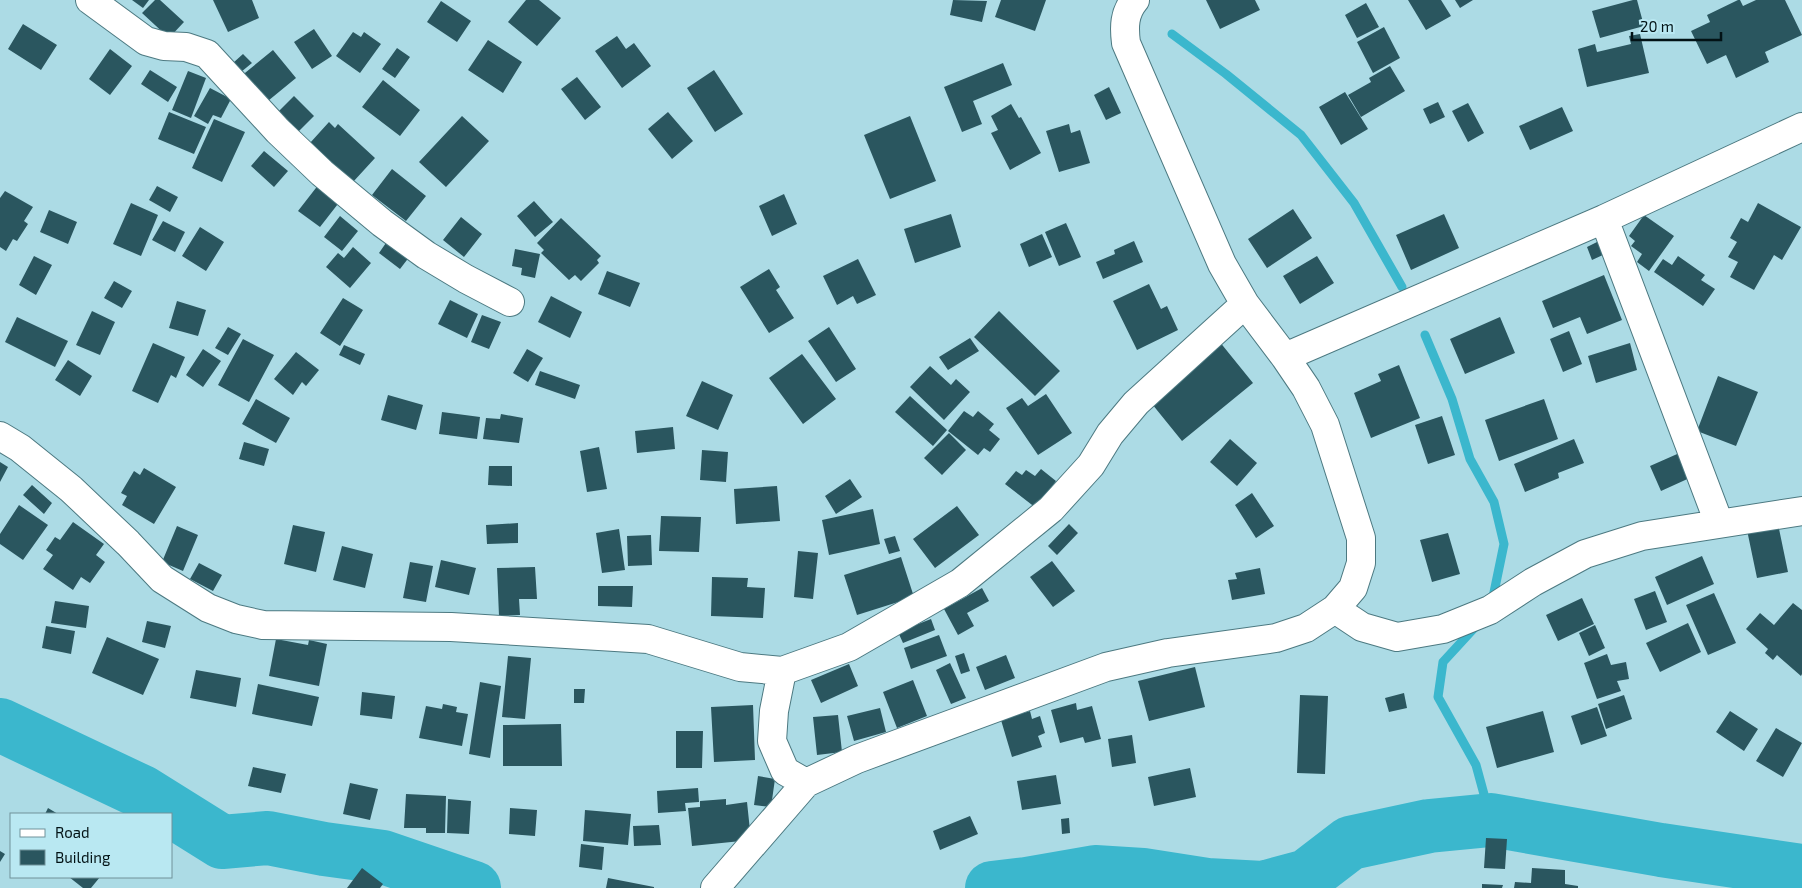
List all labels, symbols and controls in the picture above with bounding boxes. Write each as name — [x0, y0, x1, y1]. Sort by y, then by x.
scale bar — [1632, 10, 1721, 42]
text: 20 m — [1640, 17, 1674, 35]
legend — [10, 813, 172, 878]
text: Road — [55, 823, 90, 841]
text: Building — [55, 848, 111, 866]

